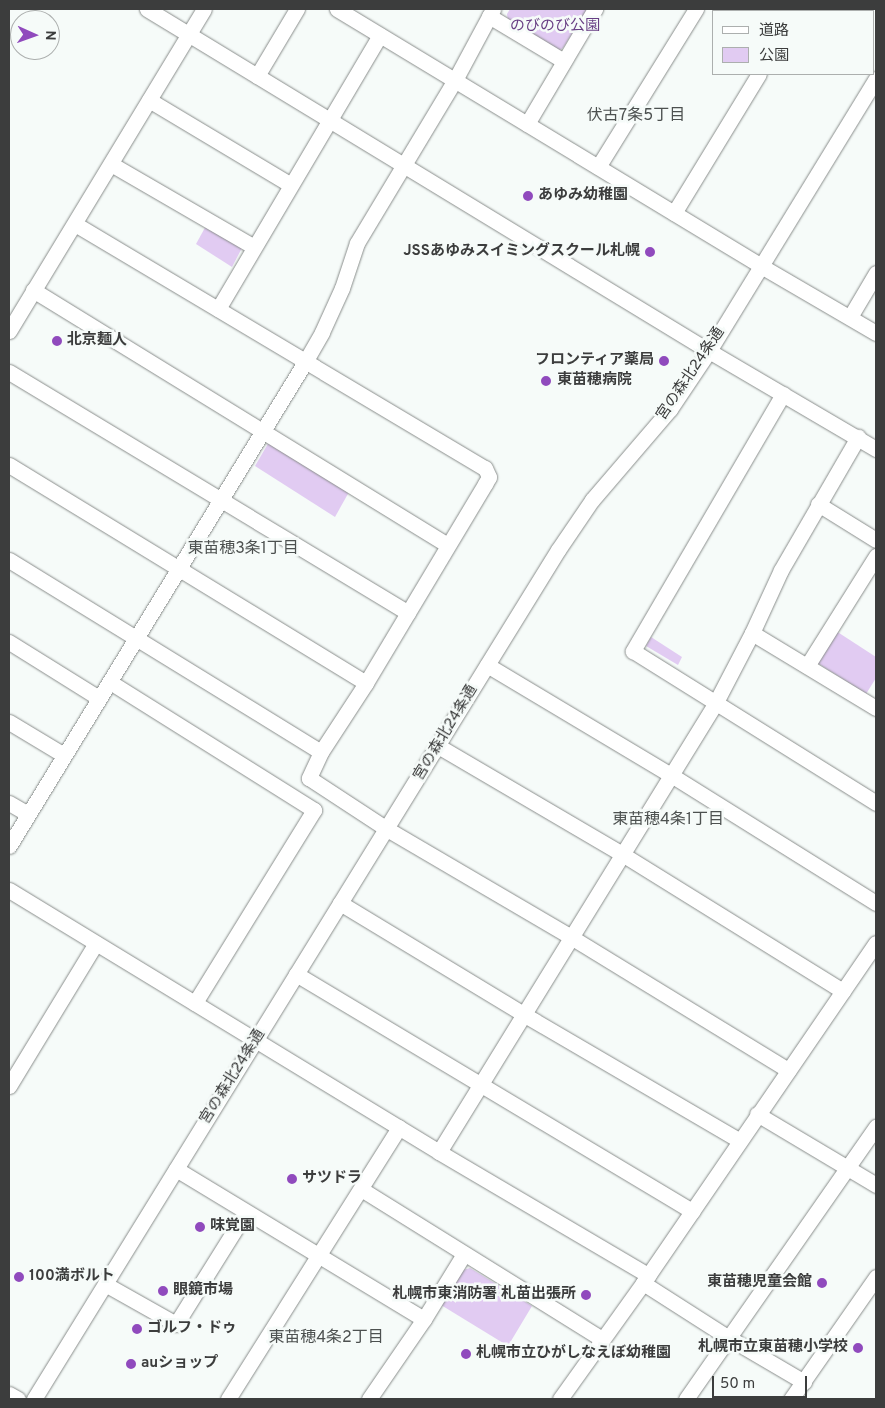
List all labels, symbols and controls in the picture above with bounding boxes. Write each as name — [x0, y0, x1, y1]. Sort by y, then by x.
north arrow — [10, 10, 60, 60]
legend — [712, 10, 875, 75]
park label: のびのび公園 — [510, 18, 600, 36]
text: 道路 — [759, 22, 789, 41]
text: N — [41, 30, 58, 41]
text: 公園 — [759, 47, 789, 66]
district label: 伏古7条5丁目 — [587, 106, 685, 126]
place label: あゆみ幼稚園 — [538, 187, 628, 205]
marker: あゆみ幼稚園 — [522, 190, 534, 202]
place label: JSSあゆみスイミングスクール札幌 — [403, 243, 640, 261]
marker: JSSあゆみスイミングスクール札幌 — [644, 246, 656, 258]
street label: 宮の森北24条通 — [653, 324, 729, 424]
place label: 北京麺人 — [67, 332, 127, 350]
marker: 北京麺人 — [51, 335, 63, 347]
place label: フロンティア薬局 — [534, 352, 654, 370]
marker: フロンティア薬局 — [658, 355, 670, 367]
place label: 東苗穂病院 — [557, 372, 632, 390]
marker: 東苗穂病院 — [539, 374, 553, 388]
district label: 東苗穂3条1丁目 — [187, 539, 299, 559]
street label: 宮の森北24条通 — [410, 682, 482, 784]
district label: 東苗穂4条1丁目 — [612, 810, 724, 830]
street label: 宮の森北24条通 — [197, 1026, 269, 1128]
place label: サツドラ — [302, 1170, 362, 1188]
marker: サツドラ — [286, 1173, 298, 1185]
place label: 味覚園 — [210, 1218, 255, 1236]
marker: 味覚園 — [194, 1221, 206, 1233]
place label: 100満ボルト — [29, 1268, 115, 1286]
marker: 100満ボルト — [13, 1271, 25, 1283]
place label: 東苗穂児童会館 — [707, 1274, 812, 1292]
marker: 東苗穂児童会館 — [816, 1277, 828, 1289]
place label: 眼鏡市場 — [173, 1282, 233, 1300]
marker: 眼鏡市場 — [157, 1285, 169, 1297]
place label: 札幌市東消防署 札苗出張所 — [392, 1286, 576, 1304]
marker: 札幌市東消防署 札苗出張所 — [580, 1289, 592, 1301]
place label: ゴルフ・ドゥ — [147, 1320, 237, 1338]
marker: ゴルフ・ドゥ — [131, 1323, 143, 1335]
district label: 東苗穂4条2丁目 — [268, 1328, 384, 1348]
place label: 札幌市立東苗穂小学校 — [698, 1339, 848, 1357]
marker: 札幌市立東苗穂小学校 — [852, 1342, 864, 1354]
place label: 札幌市立ひがしなえぼ幼稚園 — [476, 1345, 671, 1363]
marker: 札幌市立ひがしなえぼ幼稚園 — [460, 1348, 472, 1360]
place label: auショップ — [141, 1355, 218, 1373]
marker: auショップ — [125, 1358, 137, 1370]
scale bar — [715, 1366, 810, 1398]
text: 50 m — [720, 1375, 755, 1394]

